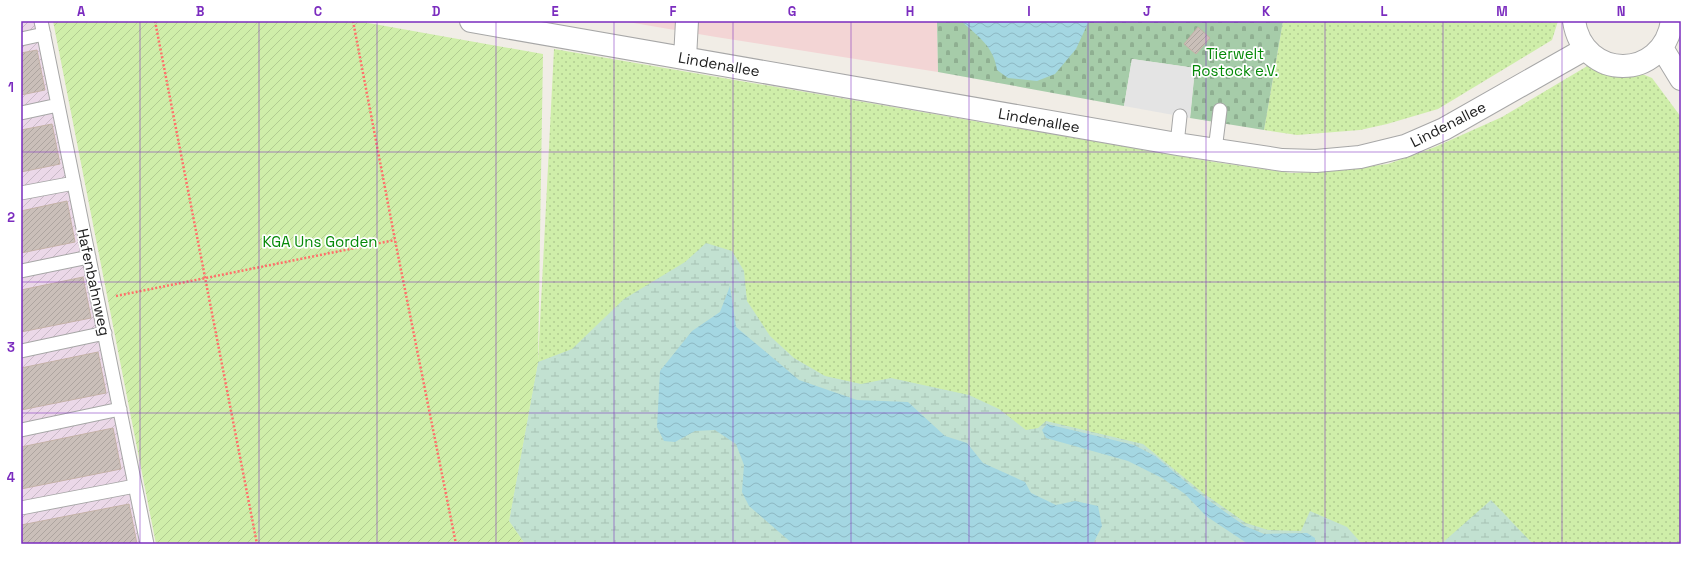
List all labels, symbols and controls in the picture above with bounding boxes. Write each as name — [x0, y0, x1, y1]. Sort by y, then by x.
text: A — [77, 3, 86, 20]
text: B — [196, 3, 205, 20]
text: C — [314, 3, 322, 20]
text: D — [432, 3, 441, 20]
text: E — [551, 3, 559, 20]
text: F — [670, 3, 677, 20]
text: G — [788, 3, 796, 20]
text: H — [906, 3, 914, 20]
text: I — [1027, 3, 1031, 20]
text: J — [1143, 3, 1151, 20]
text: K — [1262, 3, 1271, 20]
text: L — [1380, 3, 1388, 20]
text: M — [1496, 3, 1508, 20]
text: N — [1617, 3, 1625, 20]
park label: Tierwelt Rostock e.V. — [1192, 44, 1278, 80]
street label: Lindenallee — [677, 47, 761, 81]
text: 1 — [8, 79, 14, 96]
street label: Lindenallee — [1407, 97, 1489, 151]
street label: Lindenallee — [997, 103, 1081, 137]
text: 2 — [7, 209, 15, 226]
street label: Hafenbahnweg — [73, 227, 115, 337]
park label: KGA Uns Gorden — [263, 232, 377, 251]
text: 3 — [7, 339, 15, 356]
text: 4 — [7, 469, 15, 486]

